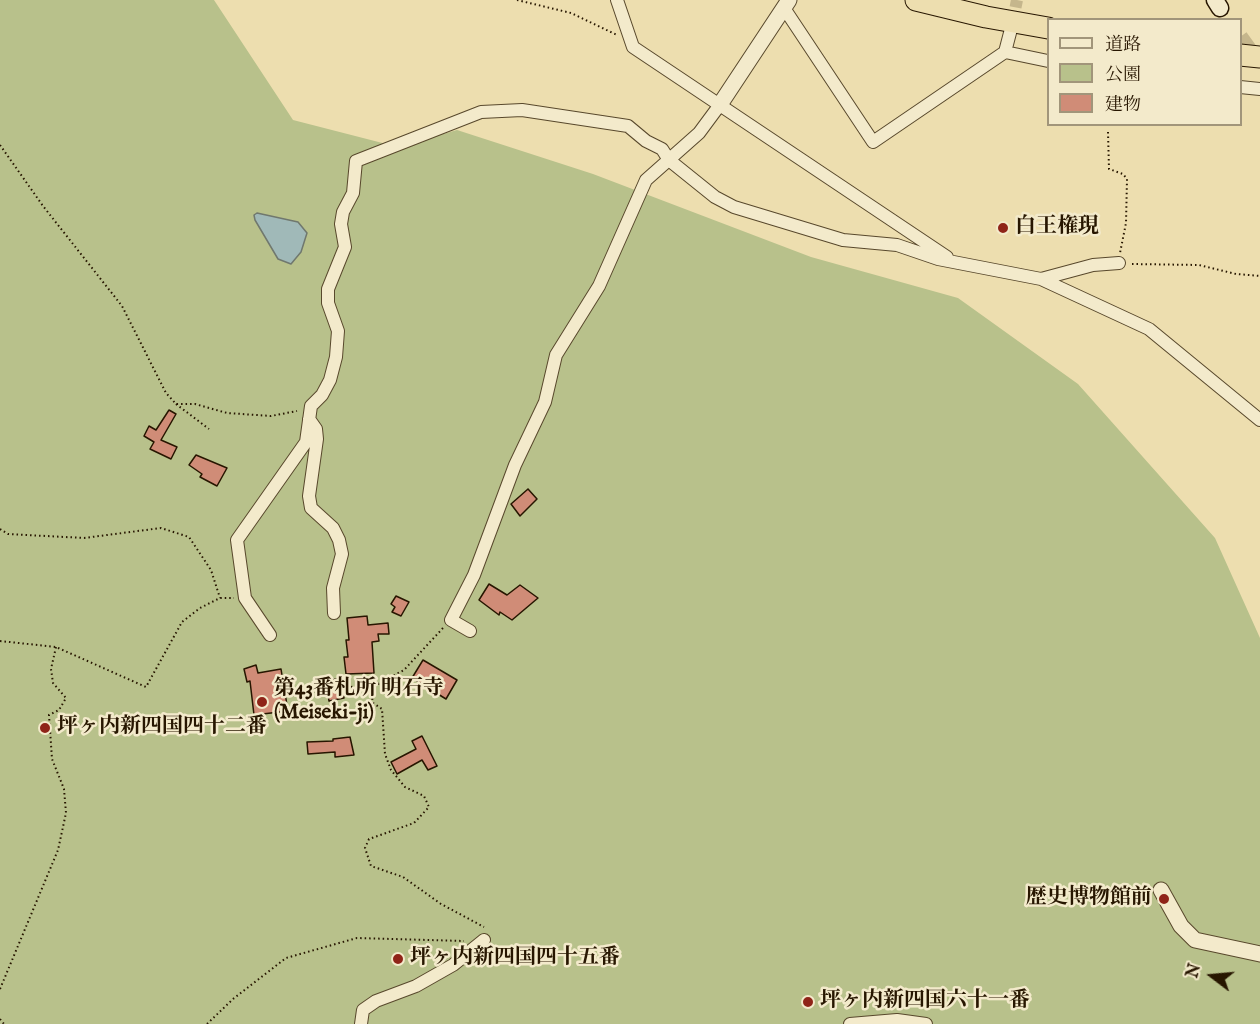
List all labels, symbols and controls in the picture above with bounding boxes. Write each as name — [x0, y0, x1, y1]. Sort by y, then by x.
legend — [1047, 18, 1242, 126]
text: 道路 — [1105, 34, 1141, 57]
text: 公園 — [1105, 64, 1141, 87]
text: 建物 — [1105, 94, 1141, 117]
place label: 白王権現 — [1015, 215, 1099, 241]
marker: 白王権現 — [996, 221, 1010, 235]
place label: 第43番札所 明石寺 (Meiseki-ji) — [274, 677, 444, 727]
marker: 第43番札所 明石寺 (Meiseki-ji) — [255, 695, 269, 709]
place label: 坪ヶ内新四国四十二番 — [57, 715, 267, 741]
marker: 坪ヶ内新四国四十二番 — [38, 721, 52, 735]
place label: 歴史博物館前 — [1026, 886, 1152, 912]
marker: 歴史博物館前 — [1157, 892, 1171, 906]
place label: 坪ヶ内新四国四十五番 — [410, 946, 620, 972]
north arrow — [1182, 946, 1242, 1006]
marker: 坪ヶ内新四国四十五番 — [391, 952, 405, 966]
text: N — [1183, 962, 1206, 980]
place label: 坪ヶ内新四国六十一番 — [820, 989, 1030, 1015]
marker: 坪ヶ内新四国六十一番 — [801, 995, 815, 1009]

